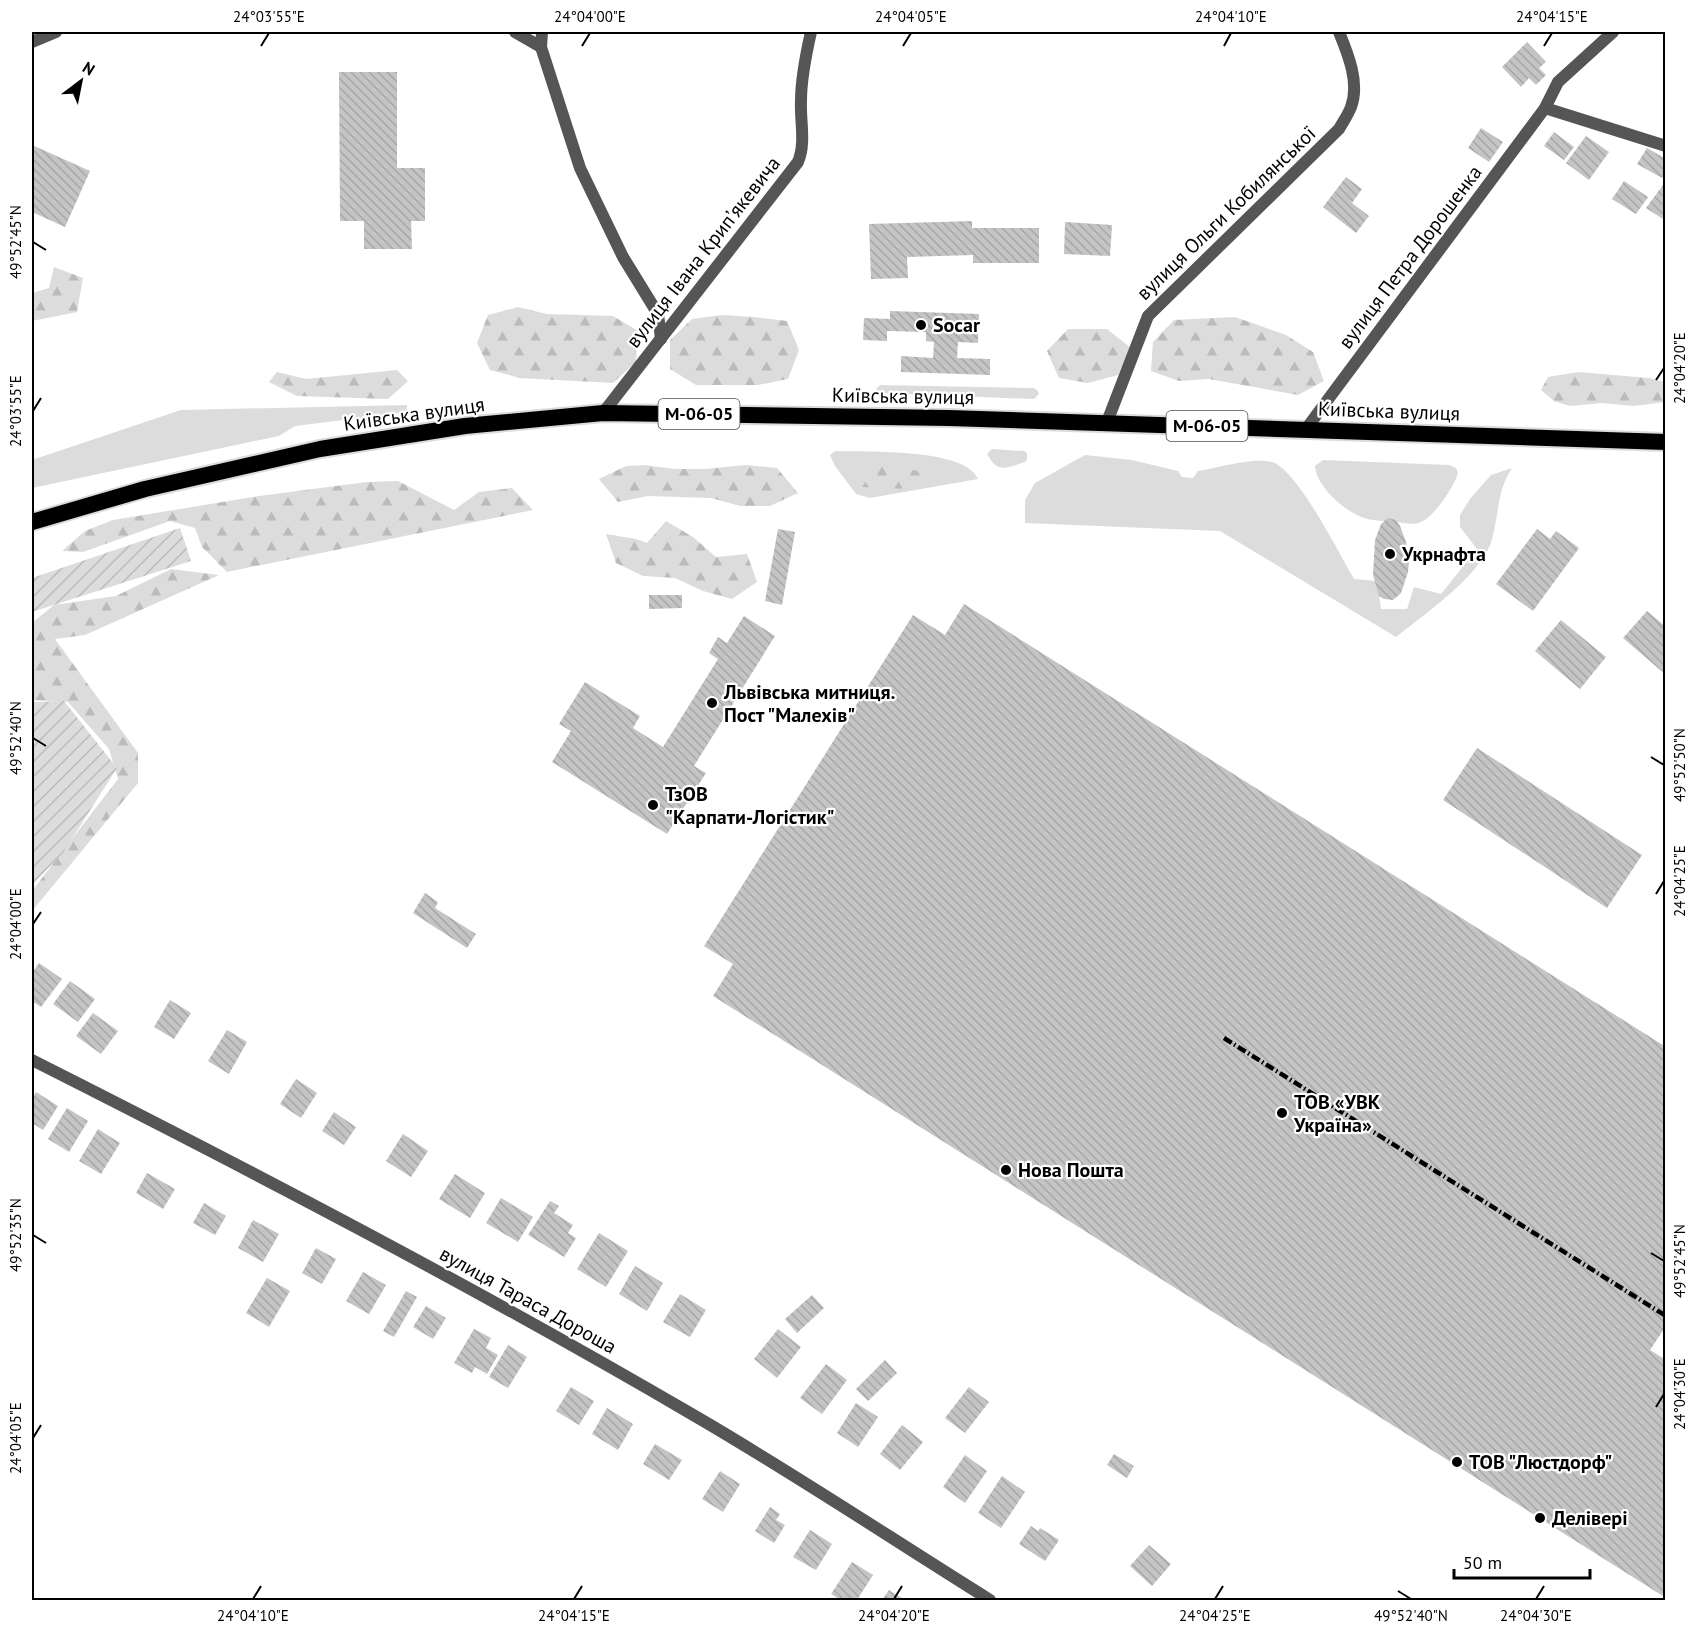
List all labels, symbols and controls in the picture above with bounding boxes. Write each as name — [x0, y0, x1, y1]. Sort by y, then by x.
text: 24°03'55"E — [233, 7, 305, 26]
text: 24°04'00"E — [554, 7, 626, 26]
text: 24°04'05"E — [875, 7, 947, 26]
text: 24°04'10"E — [1195, 7, 1267, 26]
text: 24°04'15"E — [1516, 7, 1588, 26]
north arrow — [51, 51, 111, 111]
text: N — [79, 57, 99, 80]
street label: вулиця Ольги Кобилянської — [1131, 121, 1321, 305]
street label: вулиця Івана Крипʼякевича — [620, 151, 786, 353]
street label: вулиця Петра Дорошенка — [1333, 160, 1487, 354]
text: 49°52'45"N — [6, 205, 25, 279]
place label: Socar — [933, 312, 980, 338]
marker: Socar — [914, 318, 928, 332]
text: 24°04'20"E — [1670, 332, 1689, 404]
text: 24°03'55"E — [6, 375, 25, 447]
street label: Київська вулиця — [832, 382, 974, 410]
street label: Київська вулиця — [342, 391, 486, 437]
street label: Київська вулиця — [1317, 396, 1461, 426]
road number: М-06-05 — [658, 399, 740, 429]
road number: М-06-05 — [1166, 411, 1248, 441]
place label: Укрнафта — [1401, 541, 1486, 567]
marker: Укрнафта — [1383, 547, 1397, 561]
place label: Львівська митниця. Пост "Малехів" — [723, 679, 896, 728]
marker: Львівська митниця. Пост "Малехів" — [705, 696, 719, 710]
text: 49°52'40"N — [6, 701, 25, 775]
text: 49°52'50"N — [1670, 728, 1689, 802]
place label: ТзОВ "Карпати-Логістик" — [665, 781, 834, 830]
marker: ТзОВ "Карпати-Логістик" — [646, 798, 660, 812]
text: 24°04'25"E — [1670, 845, 1689, 917]
text: 24°04'00"E — [6, 888, 25, 960]
place label: ТОВ «УВК Україна» — [1293, 1089, 1381, 1138]
marker: ТОВ «УВК Україна» — [1275, 1106, 1289, 1120]
place label: Нова Пошта — [1018, 1157, 1124, 1183]
marker: Нова Пошта — [999, 1163, 1013, 1177]
text: 49°52'35"N — [6, 1198, 25, 1272]
text: 49°52'45"N — [1670, 1224, 1689, 1298]
street label: вулиця Тараса Дороша — [435, 1241, 621, 1359]
text: 24°04'30"E — [1670, 1358, 1689, 1430]
text: 24°04'05"E — [6, 1402, 25, 1474]
place label: ТОВ "Люстдорф" — [1469, 1449, 1612, 1475]
marker: ТОВ "Люстдорф" — [1450, 1455, 1464, 1469]
place label: Делівері — [1552, 1505, 1628, 1531]
marker: Делівері — [1533, 1511, 1547, 1525]
scale bar — [1454, 1542, 1590, 1580]
text: 50 m — [1463, 1551, 1502, 1574]
text: 24°04'10"E — [217, 1606, 289, 1625]
text: 24°04'15"E — [538, 1606, 610, 1625]
text: 24°04'20"E — [858, 1606, 930, 1625]
text: 24°04'25"E — [1179, 1606, 1251, 1625]
text: 49°52'40"N — [1374, 1606, 1448, 1625]
text: 24°04'30"E — [1500, 1606, 1572, 1625]

